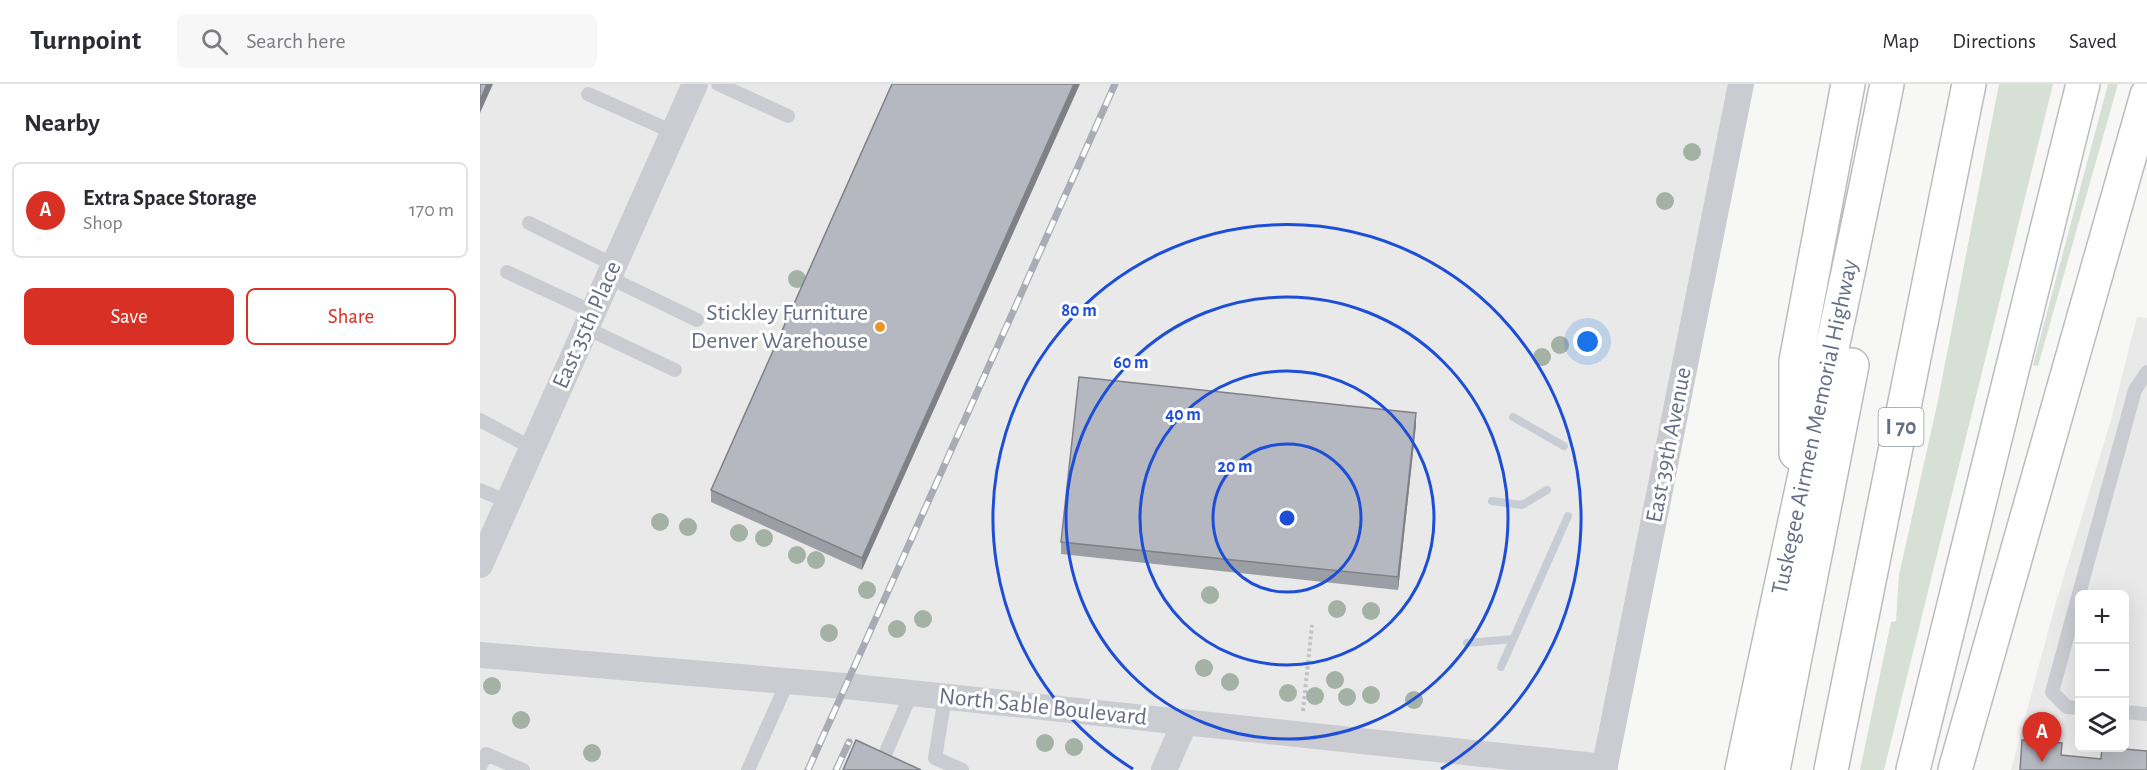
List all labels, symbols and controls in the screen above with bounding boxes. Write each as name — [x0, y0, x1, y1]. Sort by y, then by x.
search box — [177, 14, 597, 68]
icon: search — [198, 25, 231, 58]
text: Turnpoint — [30, 27, 141, 55]
text: Search here — [246, 30, 346, 52]
text: Map — [1883, 31, 1919, 52]
text: Directions — [1952, 31, 2036, 52]
text: Saved — [2069, 31, 2117, 52]
text: Nearby — [24, 110, 100, 136]
text: Extra Space Storage — [83, 187, 257, 209]
text: A — [40, 200, 52, 220]
text: 170 m — [409, 200, 454, 220]
text: Shop — [83, 213, 123, 233]
street label: Tuskegee Airmen Memorial Highway — [1768, 257, 1862, 597]
street label: East 35th Place — [548, 258, 626, 392]
button: Save — [24, 288, 234, 345]
button: Share — [246, 288, 456, 345]
place label: Stickley Furniture Denver Warehouse — [691, 301, 868, 353]
text: 80 m — [1061, 302, 1097, 320]
marker: Stickley Furniture Denver Warehouse — [873, 320, 887, 334]
your location — [1573, 327, 1602, 356]
text: 60 m — [1113, 354, 1149, 372]
street label: East 39th Avenue — [1642, 365, 1696, 525]
text: 40 m — [1165, 406, 1201, 424]
road number: I 70 — [1878, 408, 1924, 446]
text: 20 m — [1217, 458, 1253, 476]
centre of rings — [1277, 508, 1297, 528]
map controls — [2075, 590, 2129, 752]
button: + — [2075, 590, 2129, 644]
button: − — [2075, 644, 2129, 698]
street label: North Sable Boulevard — [938, 684, 1148, 730]
button: layers — [2075, 698, 2129, 752]
pin: A — [2022, 712, 2062, 762]

